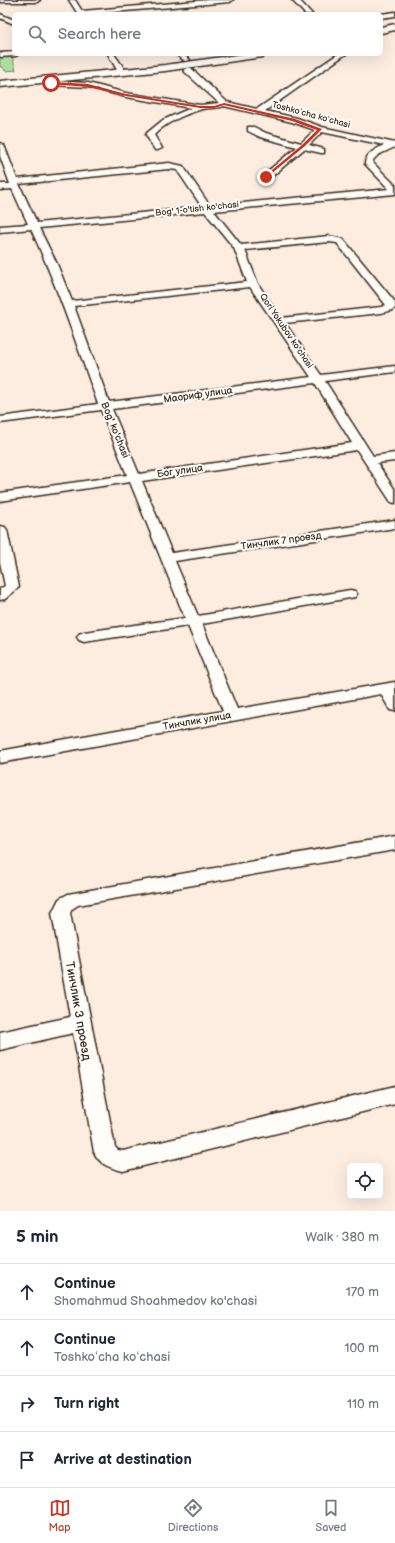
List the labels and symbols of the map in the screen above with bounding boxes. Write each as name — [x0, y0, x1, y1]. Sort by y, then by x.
route start — [42, 74, 60, 92]
street label: Toshkoʻcha koʻchasi — [271, 99, 351, 131]
route end — [257, 168, 275, 186]
street label: Bog' 1-o'tish ko'chasi — [155, 199, 239, 219]
street label: Qori Yokubov ko'chasi — [257, 292, 315, 370]
street label: Маориф улица — [163, 384, 233, 406]
street label: Bog' ko'chasi — [98, 400, 132, 460]
street label: Бог улица — [156, 462, 204, 480]
street label: Тинчлик 7 проезд — [240, 529, 322, 553]
street label: Тинчлик улица — [162, 709, 232, 733]
street label: Тинчлик 3 проезд — [62, 960, 94, 1062]

